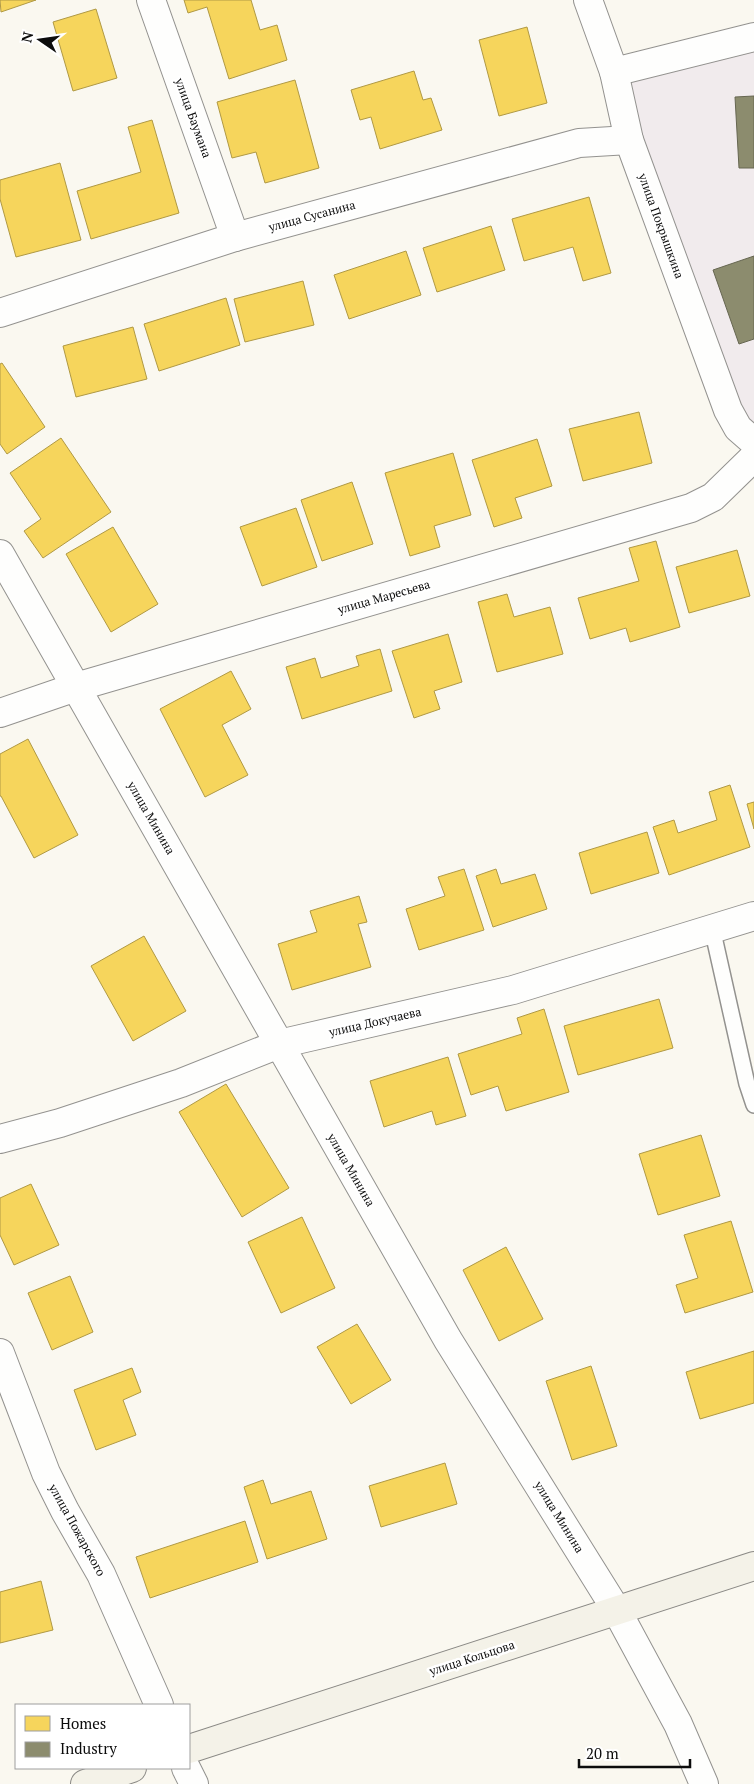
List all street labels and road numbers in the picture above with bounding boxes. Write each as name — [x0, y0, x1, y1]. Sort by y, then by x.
street label: улица Баумана — [172, 75, 215, 160]
street label: улица Покрышкина — [635, 170, 687, 280]
street label: улица Сусанина — [266, 197, 357, 235]
street label: улица Маресьева — [335, 576, 432, 617]
street label: улица Минина — [124, 778, 178, 857]
street label: улица Докучаева — [326, 1004, 423, 1040]
street label: улица Минина — [324, 1130, 378, 1209]
street label: улица Минина — [531, 1477, 587, 1555]
street label: улица Пожарского — [45, 1480, 109, 1579]
street label: улица Кольцова — [426, 1637, 516, 1679]

